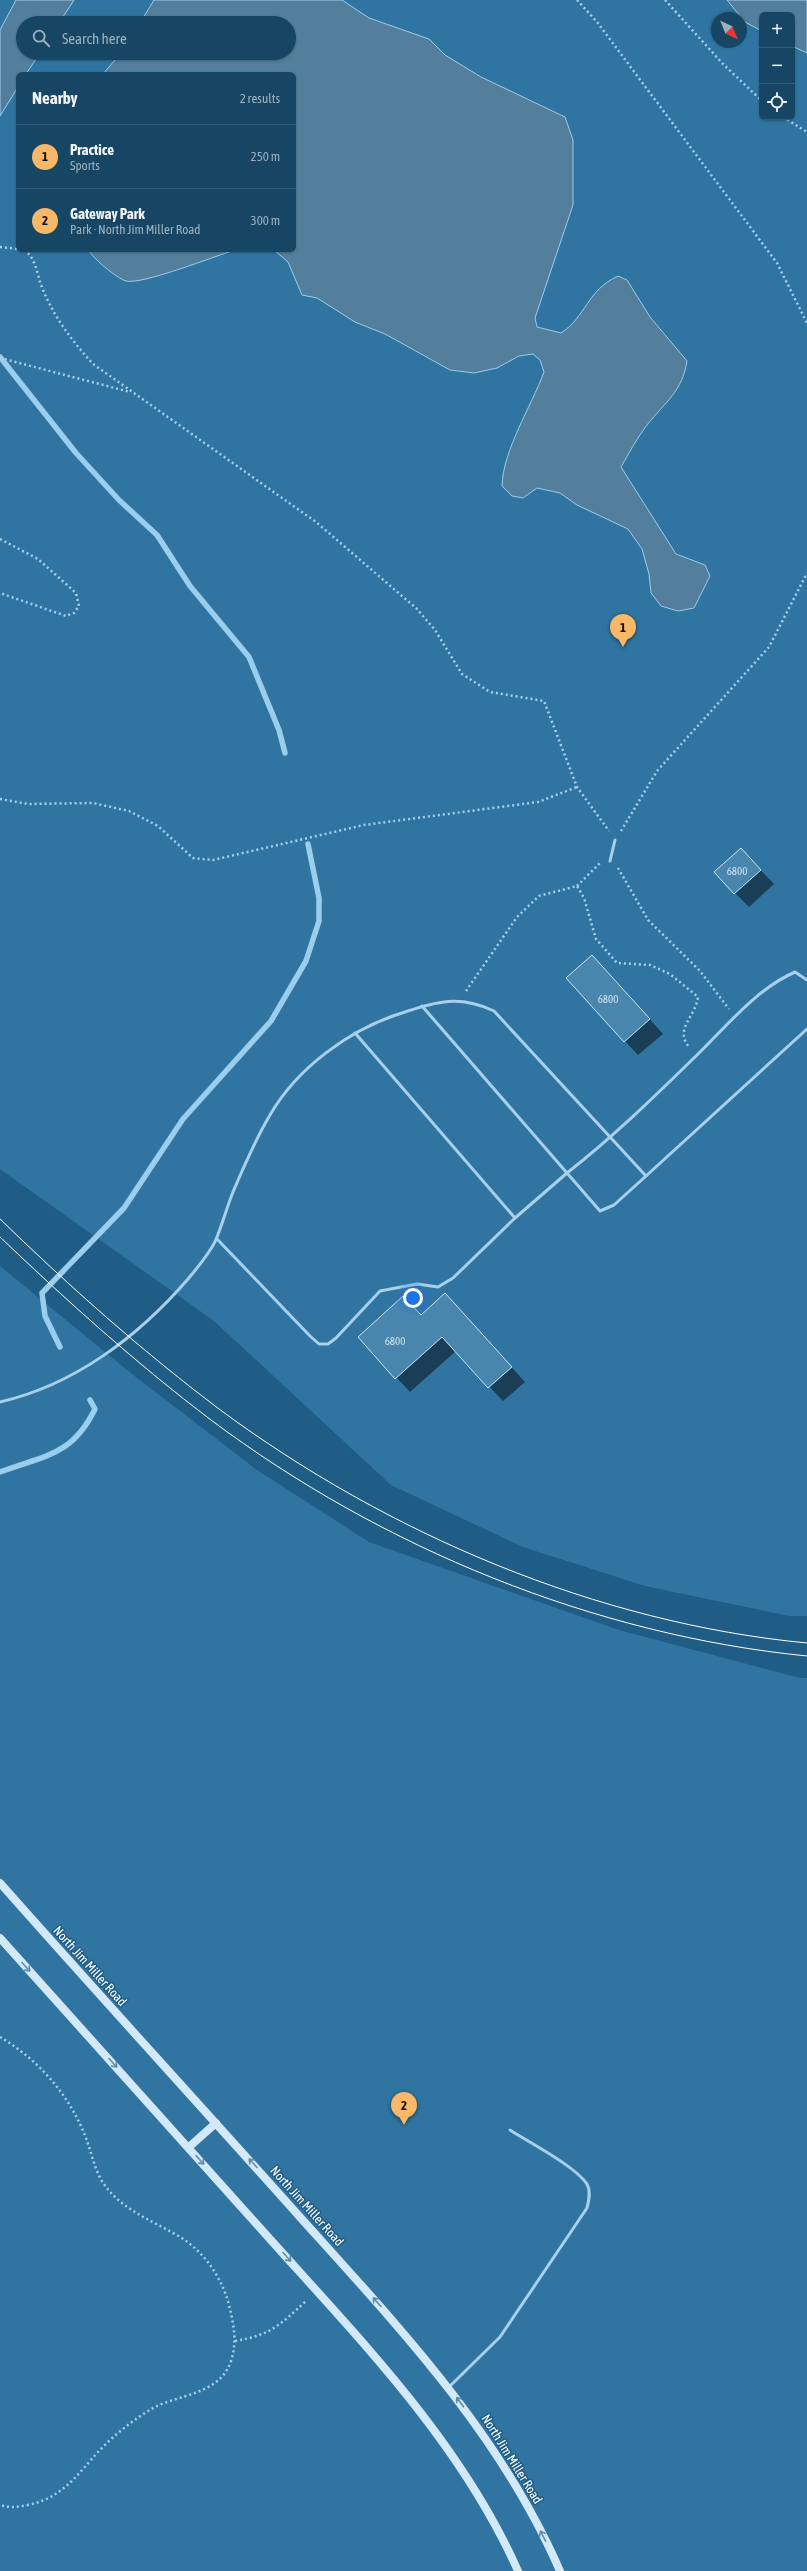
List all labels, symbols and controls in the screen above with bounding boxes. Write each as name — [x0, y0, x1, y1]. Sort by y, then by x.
north arrow — [711, 12, 747, 48]
map controls — [759, 12, 795, 120]
button: + — [759, 12, 795, 48]
search box — [16, 16, 296, 60]
icon: search — [30, 27, 52, 49]
text: Search here — [62, 30, 127, 47]
button: − — [759, 48, 795, 84]
button: locate — [759, 84, 795, 120]
text: Nearby — [32, 88, 78, 108]
text: 2 results — [240, 91, 280, 106]
text: Practice — [70, 141, 114, 158]
text: 1 — [42, 149, 48, 164]
text: 250 m — [251, 149, 280, 164]
text: Sports — [70, 158, 100, 173]
text: Gateway Park — [70, 205, 145, 222]
text: 2 — [42, 213, 48, 228]
text: 300 m — [251, 213, 280, 228]
text: Park · North Jim Miller Road — [70, 222, 200, 237]
pin: 1 — [610, 614, 636, 647]
house number: 6800 — [727, 865, 747, 877]
house number: 6800 — [598, 993, 618, 1005]
your location — [403, 1288, 423, 1308]
house number: 6800 — [385, 1335, 405, 1347]
street label: North Jim Miller Road — [50, 1923, 130, 2009]
one-way arrow — [21, 1962, 31, 1972]
one-way arrow — [108, 2058, 117, 2068]
pin: 2 — [391, 2092, 417, 2125]
one-way arrow — [195, 2155, 205, 2165]
one-way arrow — [248, 2158, 257, 2169]
street label: North Jim Miller Road — [267, 2163, 347, 2249]
one-way arrow — [282, 2252, 291, 2262]
one-way arrow — [372, 2297, 381, 2307]
one-way arrow — [456, 2396, 464, 2407]
street label: North Jim Miller Road — [479, 2412, 545, 2506]
one-way arrow — [539, 2530, 546, 2542]

